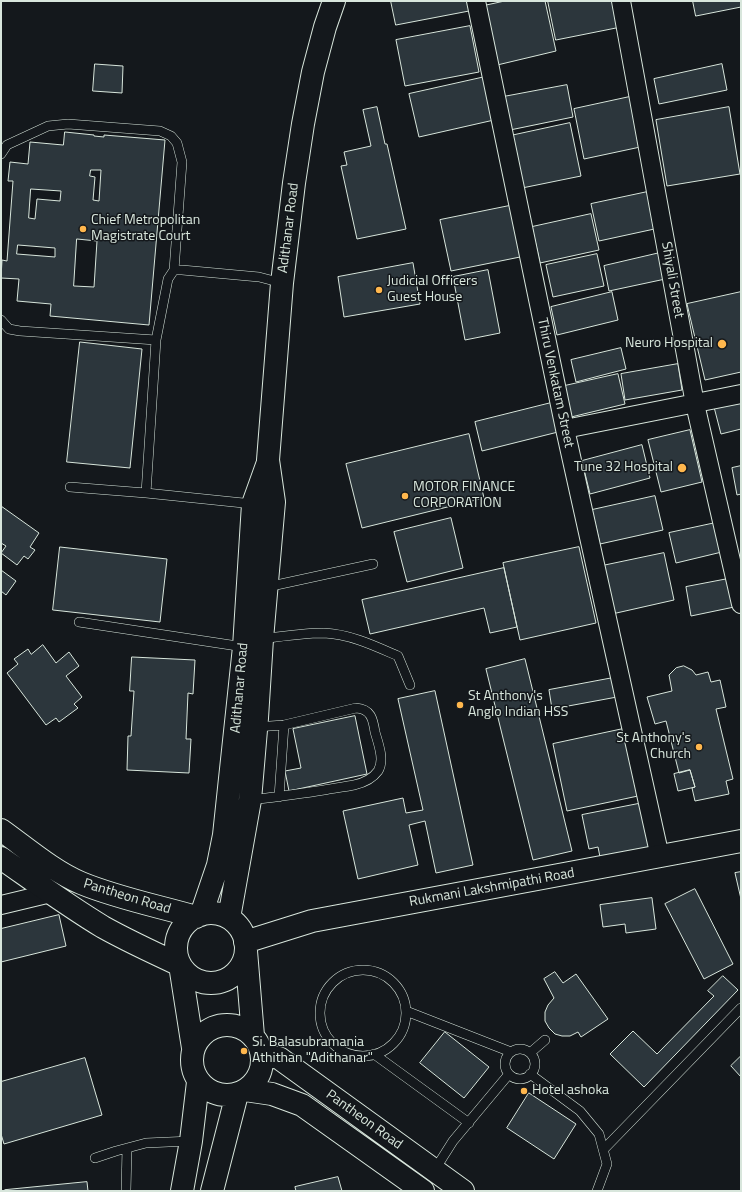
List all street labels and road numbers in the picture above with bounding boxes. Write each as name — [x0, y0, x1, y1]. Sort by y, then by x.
street label: Adithanar Road — [275, 182, 303, 274]
street label: Shiyali Street — [657, 240, 687, 320]
street label: Thiru Venkatam Street — [533, 317, 577, 449]
street label: Adithanar Road — [228, 642, 252, 734]
street label: Rukmani Lakshmipathi Road — [408, 865, 576, 911]
street label: Pantheon Road — [81, 876, 173, 918]
street label: Pantheon Road — [322, 1087, 406, 1153]

